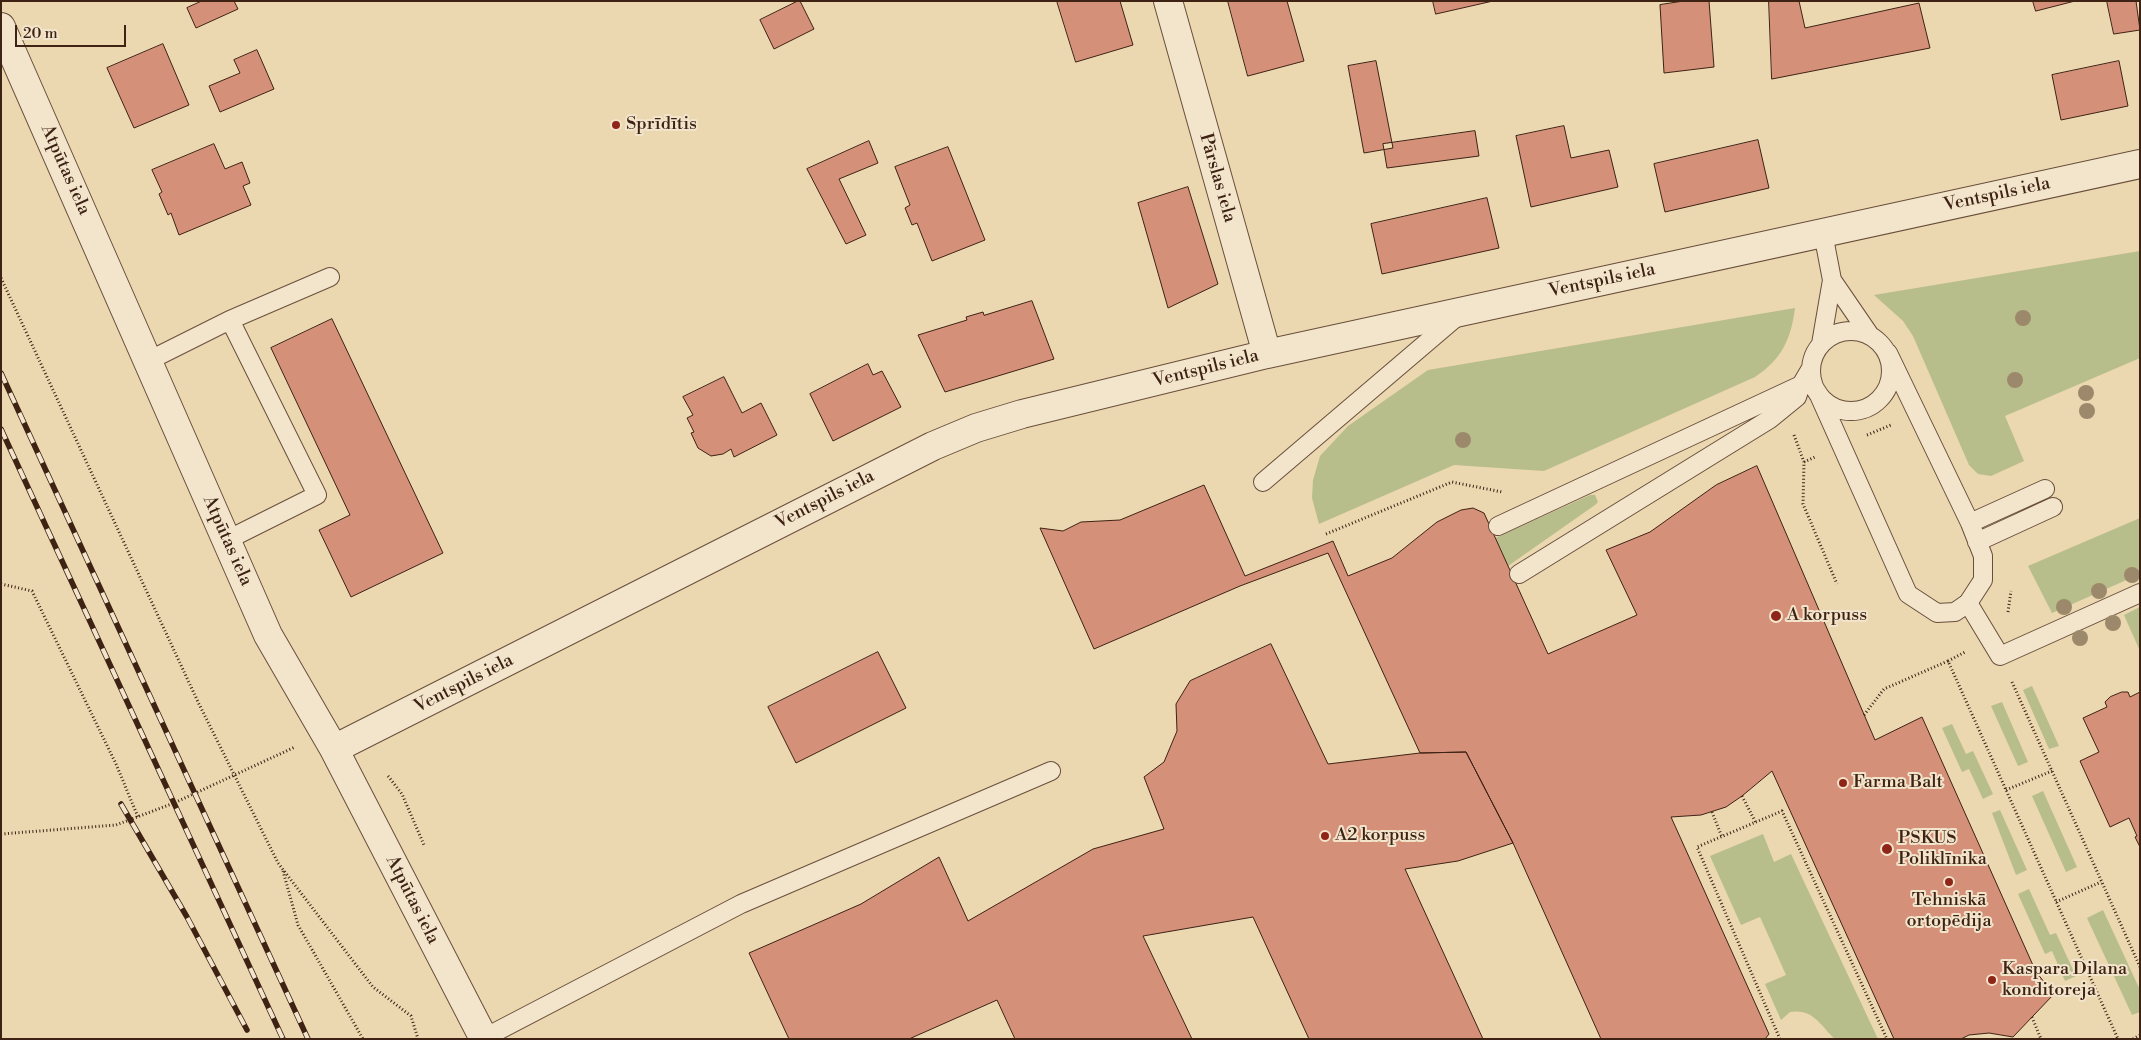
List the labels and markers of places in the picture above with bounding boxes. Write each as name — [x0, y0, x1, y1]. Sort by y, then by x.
place label: Sprīdītis — [626, 114, 697, 136]
marker: Sprīdītis — [610, 119, 622, 131]
place label: A korpuss — [1787, 605, 1867, 627]
marker: A korpuss — [1769, 609, 1783, 623]
place label: Farma Balt — [1853, 772, 1943, 794]
marker: Farma Balt — [1837, 777, 1849, 789]
place label: A2 korpuss — [1335, 825, 1425, 847]
place label: PSKUS Poliklīnika — [1898, 828, 1987, 871]
marker: A2 korpuss — [1319, 830, 1331, 842]
marker: PSKUS Poliklīnika — [1880, 842, 1894, 856]
marker: Tehniskā ortopēdija — [1943, 876, 1955, 888]
place label: Tehniskā ortopēdija — [1906, 890, 1992, 932]
place label: Kaspara Dilana konditoreja — [2002, 959, 2127, 1002]
marker: Kaspara Dilana konditoreja — [1986, 974, 1998, 986]

